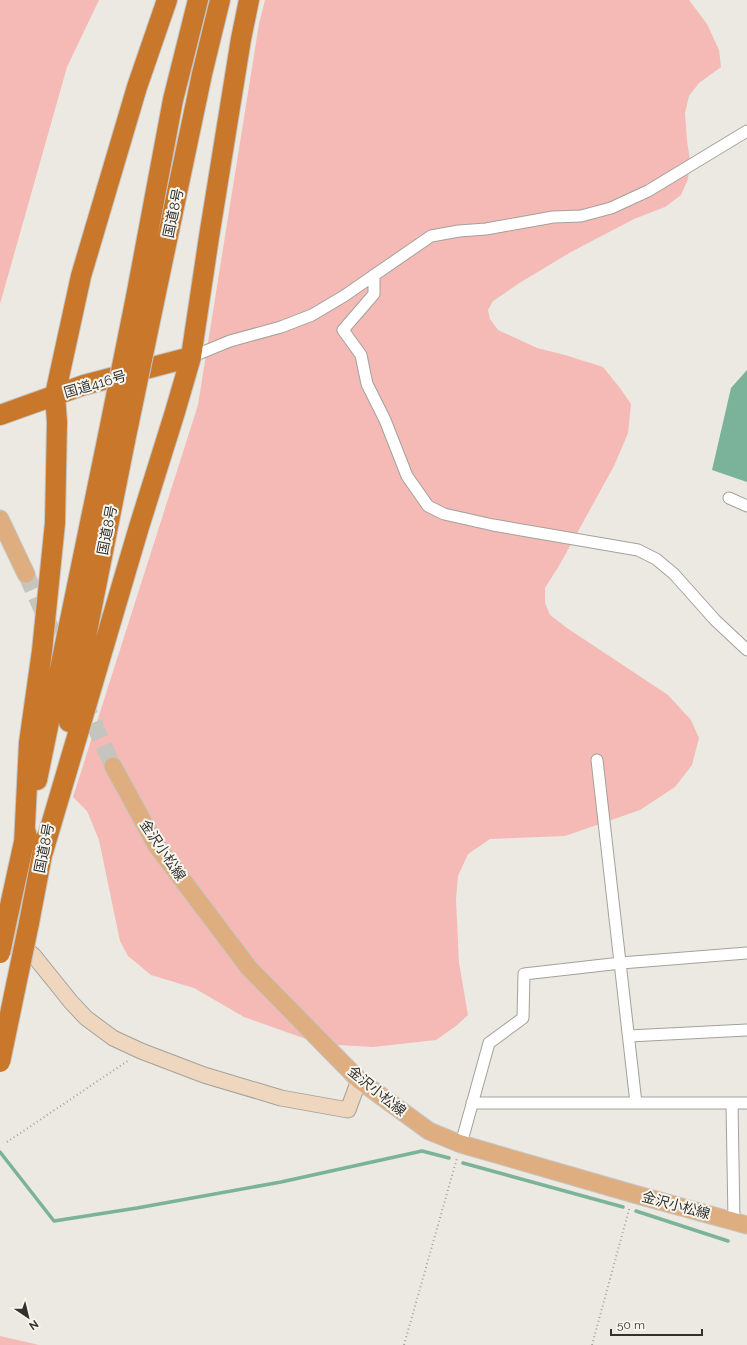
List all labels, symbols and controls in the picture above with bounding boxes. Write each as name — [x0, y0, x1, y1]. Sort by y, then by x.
street label: 国道8号 — [160, 187, 186, 239]
street label: 国道416号 — [62, 367, 128, 401]
street label: 国道8号 — [94, 504, 120, 556]
street label: 金沢小松線 — [137, 817, 189, 883]
street label: 国道8号 — [31, 822, 57, 874]
street label: 金沢小松線 — [345, 1063, 409, 1119]
street label: 金沢小松線 — [640, 1188, 712, 1222]
north arrow — [8, 1297, 48, 1337]
scale bar — [611, 1311, 702, 1337]
text: N — [26, 1317, 41, 1333]
text: 50 m — [617, 1318, 645, 1332]

